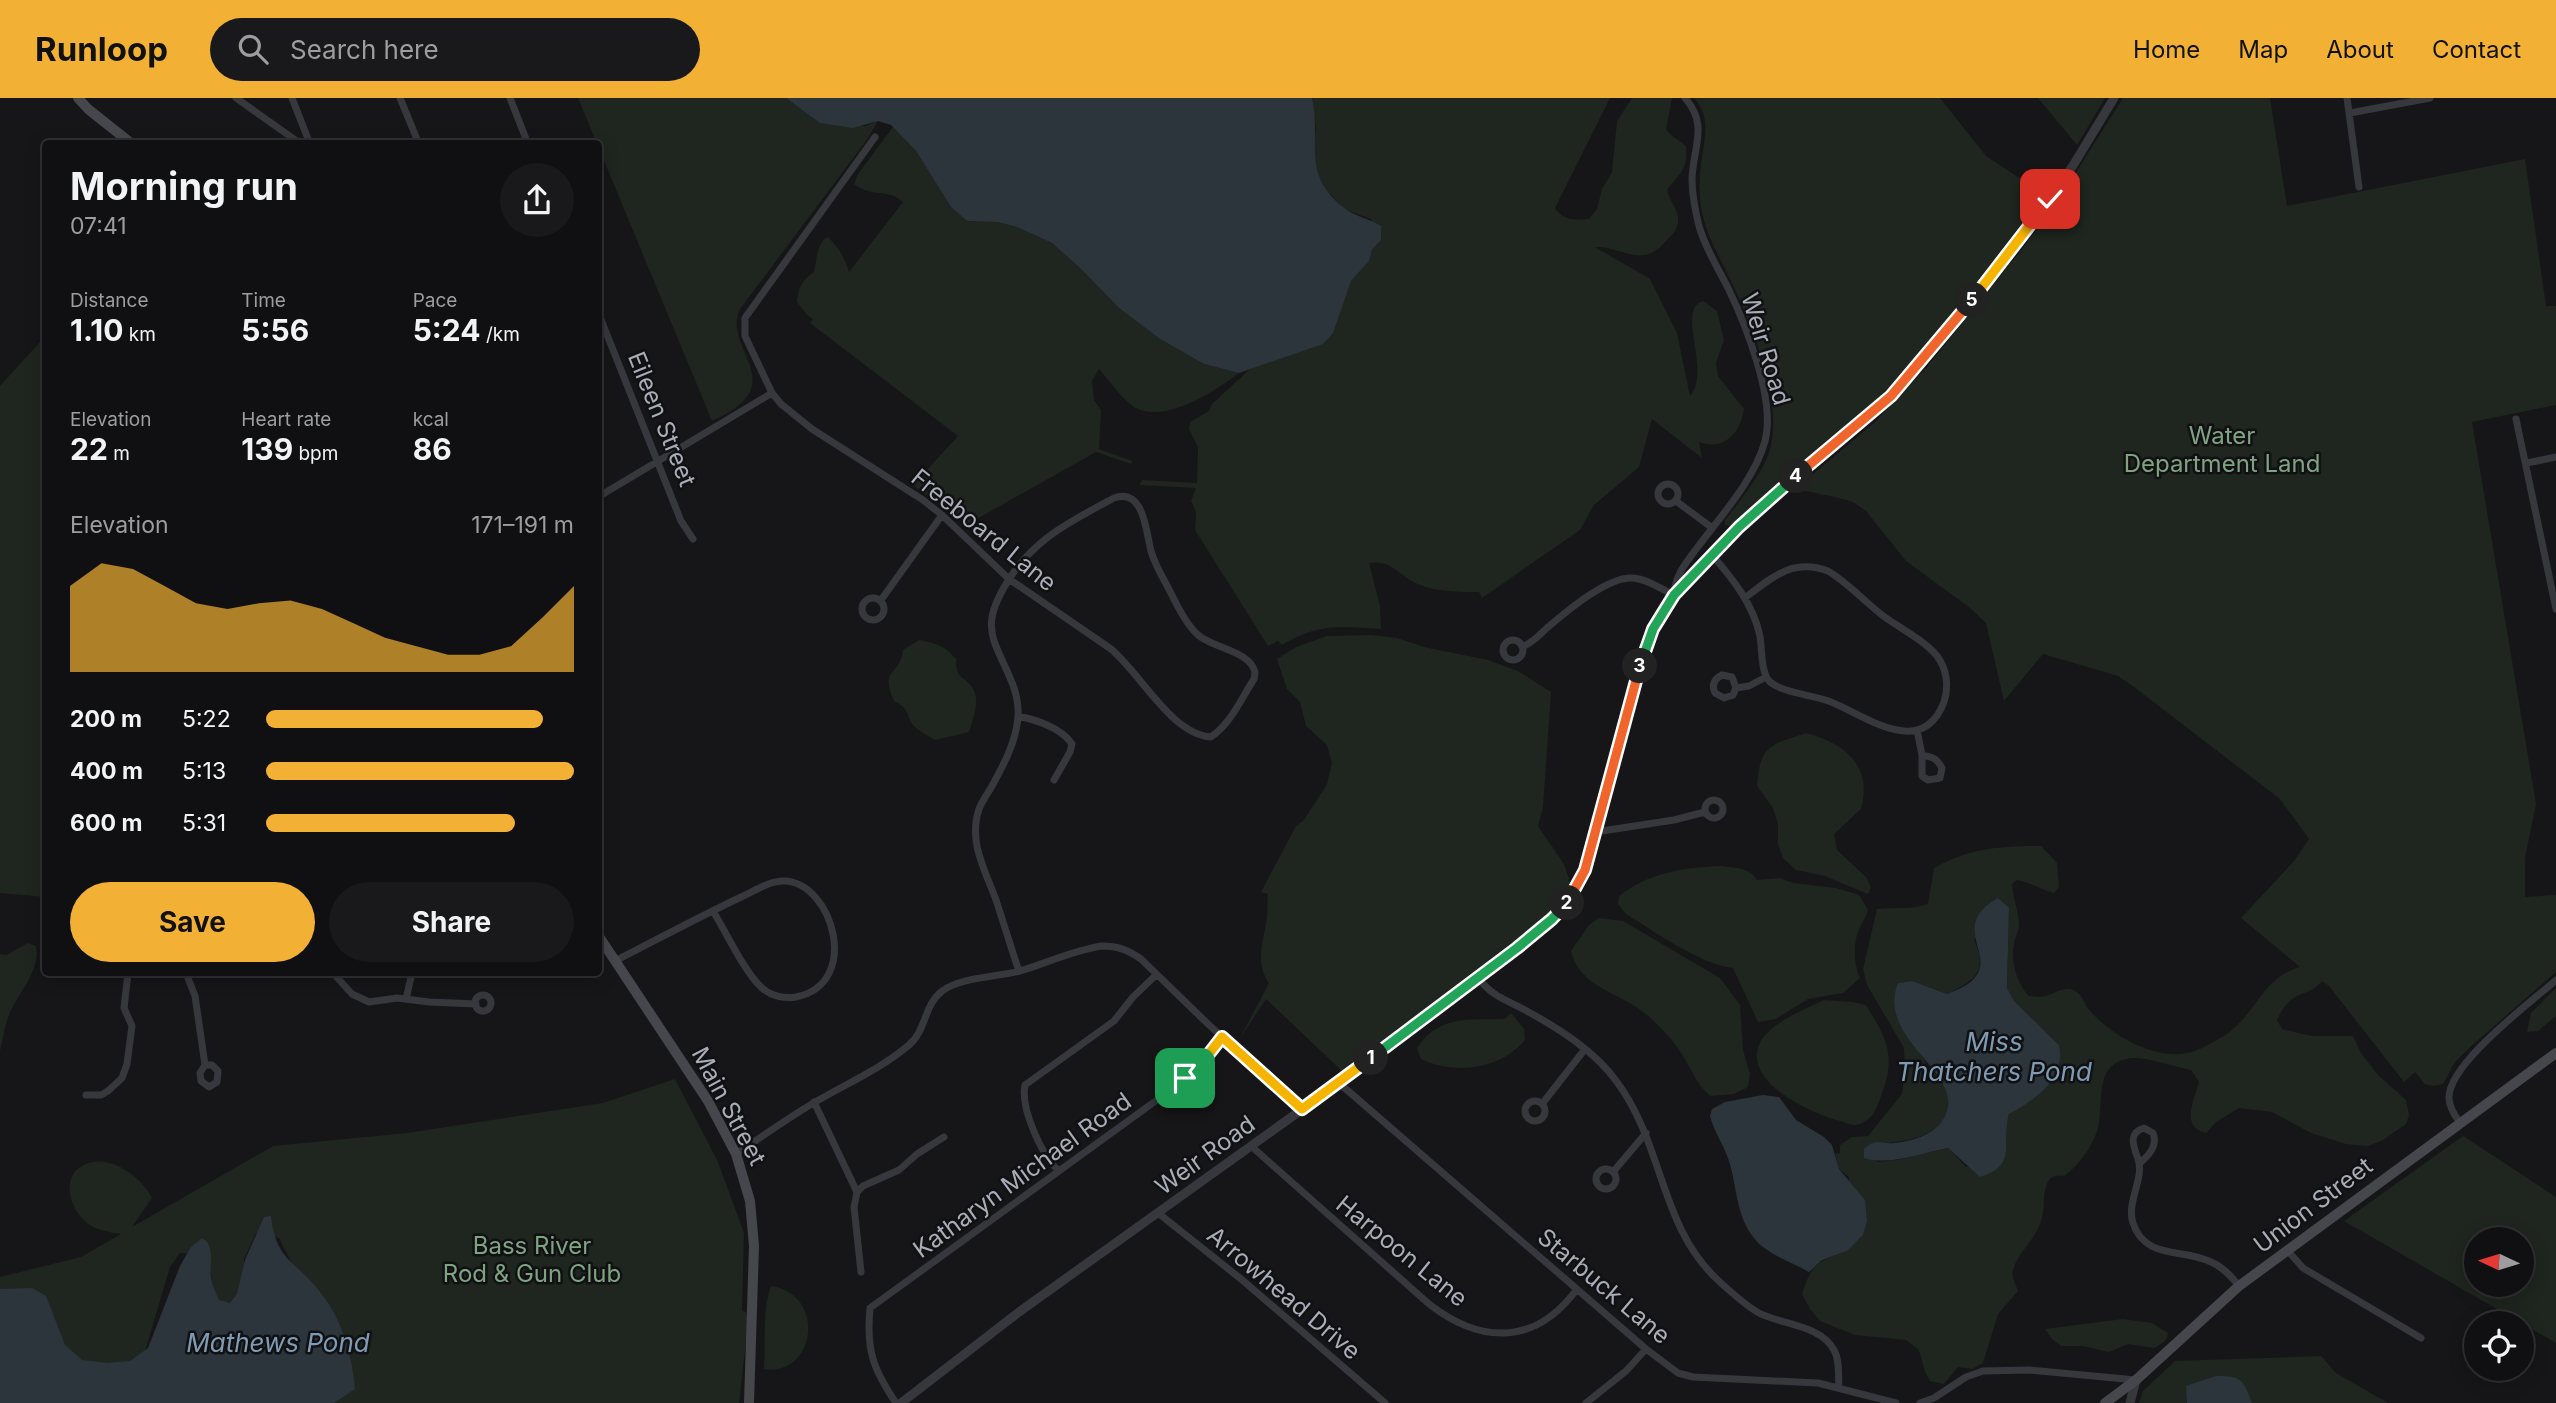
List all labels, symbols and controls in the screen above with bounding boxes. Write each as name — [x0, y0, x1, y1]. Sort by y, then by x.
search box — [210, 18, 700, 81]
text: Runloop — [35, 29, 168, 69]
icon: search — [234, 30, 272, 68]
text: Search here — [290, 34, 439, 65]
text: Home — [2133, 35, 2200, 64]
text: Map — [2238, 35, 2288, 64]
text: About — [2326, 35, 2394, 64]
text: Contact — [2432, 35, 2521, 64]
text: Morning run — [70, 163, 298, 209]
button: share — [500, 163, 574, 237]
pin — [2020, 169, 2080, 229]
icon: check — [2031, 180, 2069, 218]
text: 07:41 — [70, 212, 127, 240]
pin: 5 — [1954, 282, 1990, 318]
text: 5 — [1965, 288, 1978, 311]
text: Distance — [70, 289, 148, 312]
text: Time — [241, 289, 286, 312]
text: Pace — [413, 289, 457, 312]
street label: Weir Road — [1735, 289, 1797, 409]
text: 1.10 — [70, 312, 123, 348]
text: 5:56 — [241, 312, 309, 348]
text: 5:24 — [413, 312, 481, 348]
text: km — [123, 323, 156, 346]
text: /km — [481, 323, 520, 346]
street label: Eileen Street — [622, 347, 702, 491]
text: Elevation — [70, 408, 151, 431]
text: Heart rate — [241, 408, 331, 431]
text: kcal — [413, 408, 449, 431]
park label: Water Department Land — [2124, 421, 2320, 478]
text: 22 — [70, 431, 108, 467]
text: 139 — [241, 431, 293, 467]
text: 86 — [413, 431, 452, 467]
text: m — [108, 442, 130, 465]
text: bpm — [293, 442, 338, 465]
pin: 4 — [1778, 458, 1814, 494]
street label: Freeboard Lane — [906, 463, 1062, 597]
text: 4 — [1789, 464, 1802, 487]
text: Elevation — [70, 511, 169, 539]
text: 171–191 m — [471, 511, 574, 539]
pin: 3 — [1622, 648, 1658, 684]
text: 3 — [1633, 654, 1646, 677]
text: 200 m — [70, 705, 142, 733]
text: 5:22 — [182, 705, 231, 733]
text: 400 m — [70, 757, 143, 785]
text: 5:13 — [182, 757, 226, 785]
text: 600 m — [70, 809, 142, 837]
text: 5:31 — [182, 809, 226, 837]
button: Save — [70, 882, 315, 962]
button: Share — [329, 882, 574, 962]
pin: 2 — [1550, 886, 1584, 920]
text: 2 — [1561, 891, 1572, 914]
water label: Miss Thatchers Pond — [1896, 1026, 2092, 1087]
pin: 1 — [1354, 1040, 1388, 1076]
street label: Main Street — [686, 1042, 772, 1170]
text: 1 — [1366, 1046, 1375, 1069]
pin — [1155, 1048, 1215, 1108]
icon: arrive — [1166, 1059, 1204, 1097]
street label: Katharyn Michael Road — [907, 1086, 1137, 1264]
street label: Weir Road — [1150, 1109, 1260, 1201]
street label: Union Street — [2248, 1151, 2378, 1259]
street label: Harpoon Lane — [1331, 1189, 1473, 1313]
street label: Arrowhead Drive — [1201, 1220, 1367, 1366]
street label: Starbuck Lane — [1532, 1222, 1676, 1350]
north arrow — [2464, 1227, 2534, 1297]
map controls — [2464, 1227, 2534, 1381]
park label: Bass River Rod & Gun Club — [443, 1231, 621, 1288]
button: locate — [2464, 1311, 2534, 1381]
water label: Mathews Pond — [186, 1327, 370, 1358]

